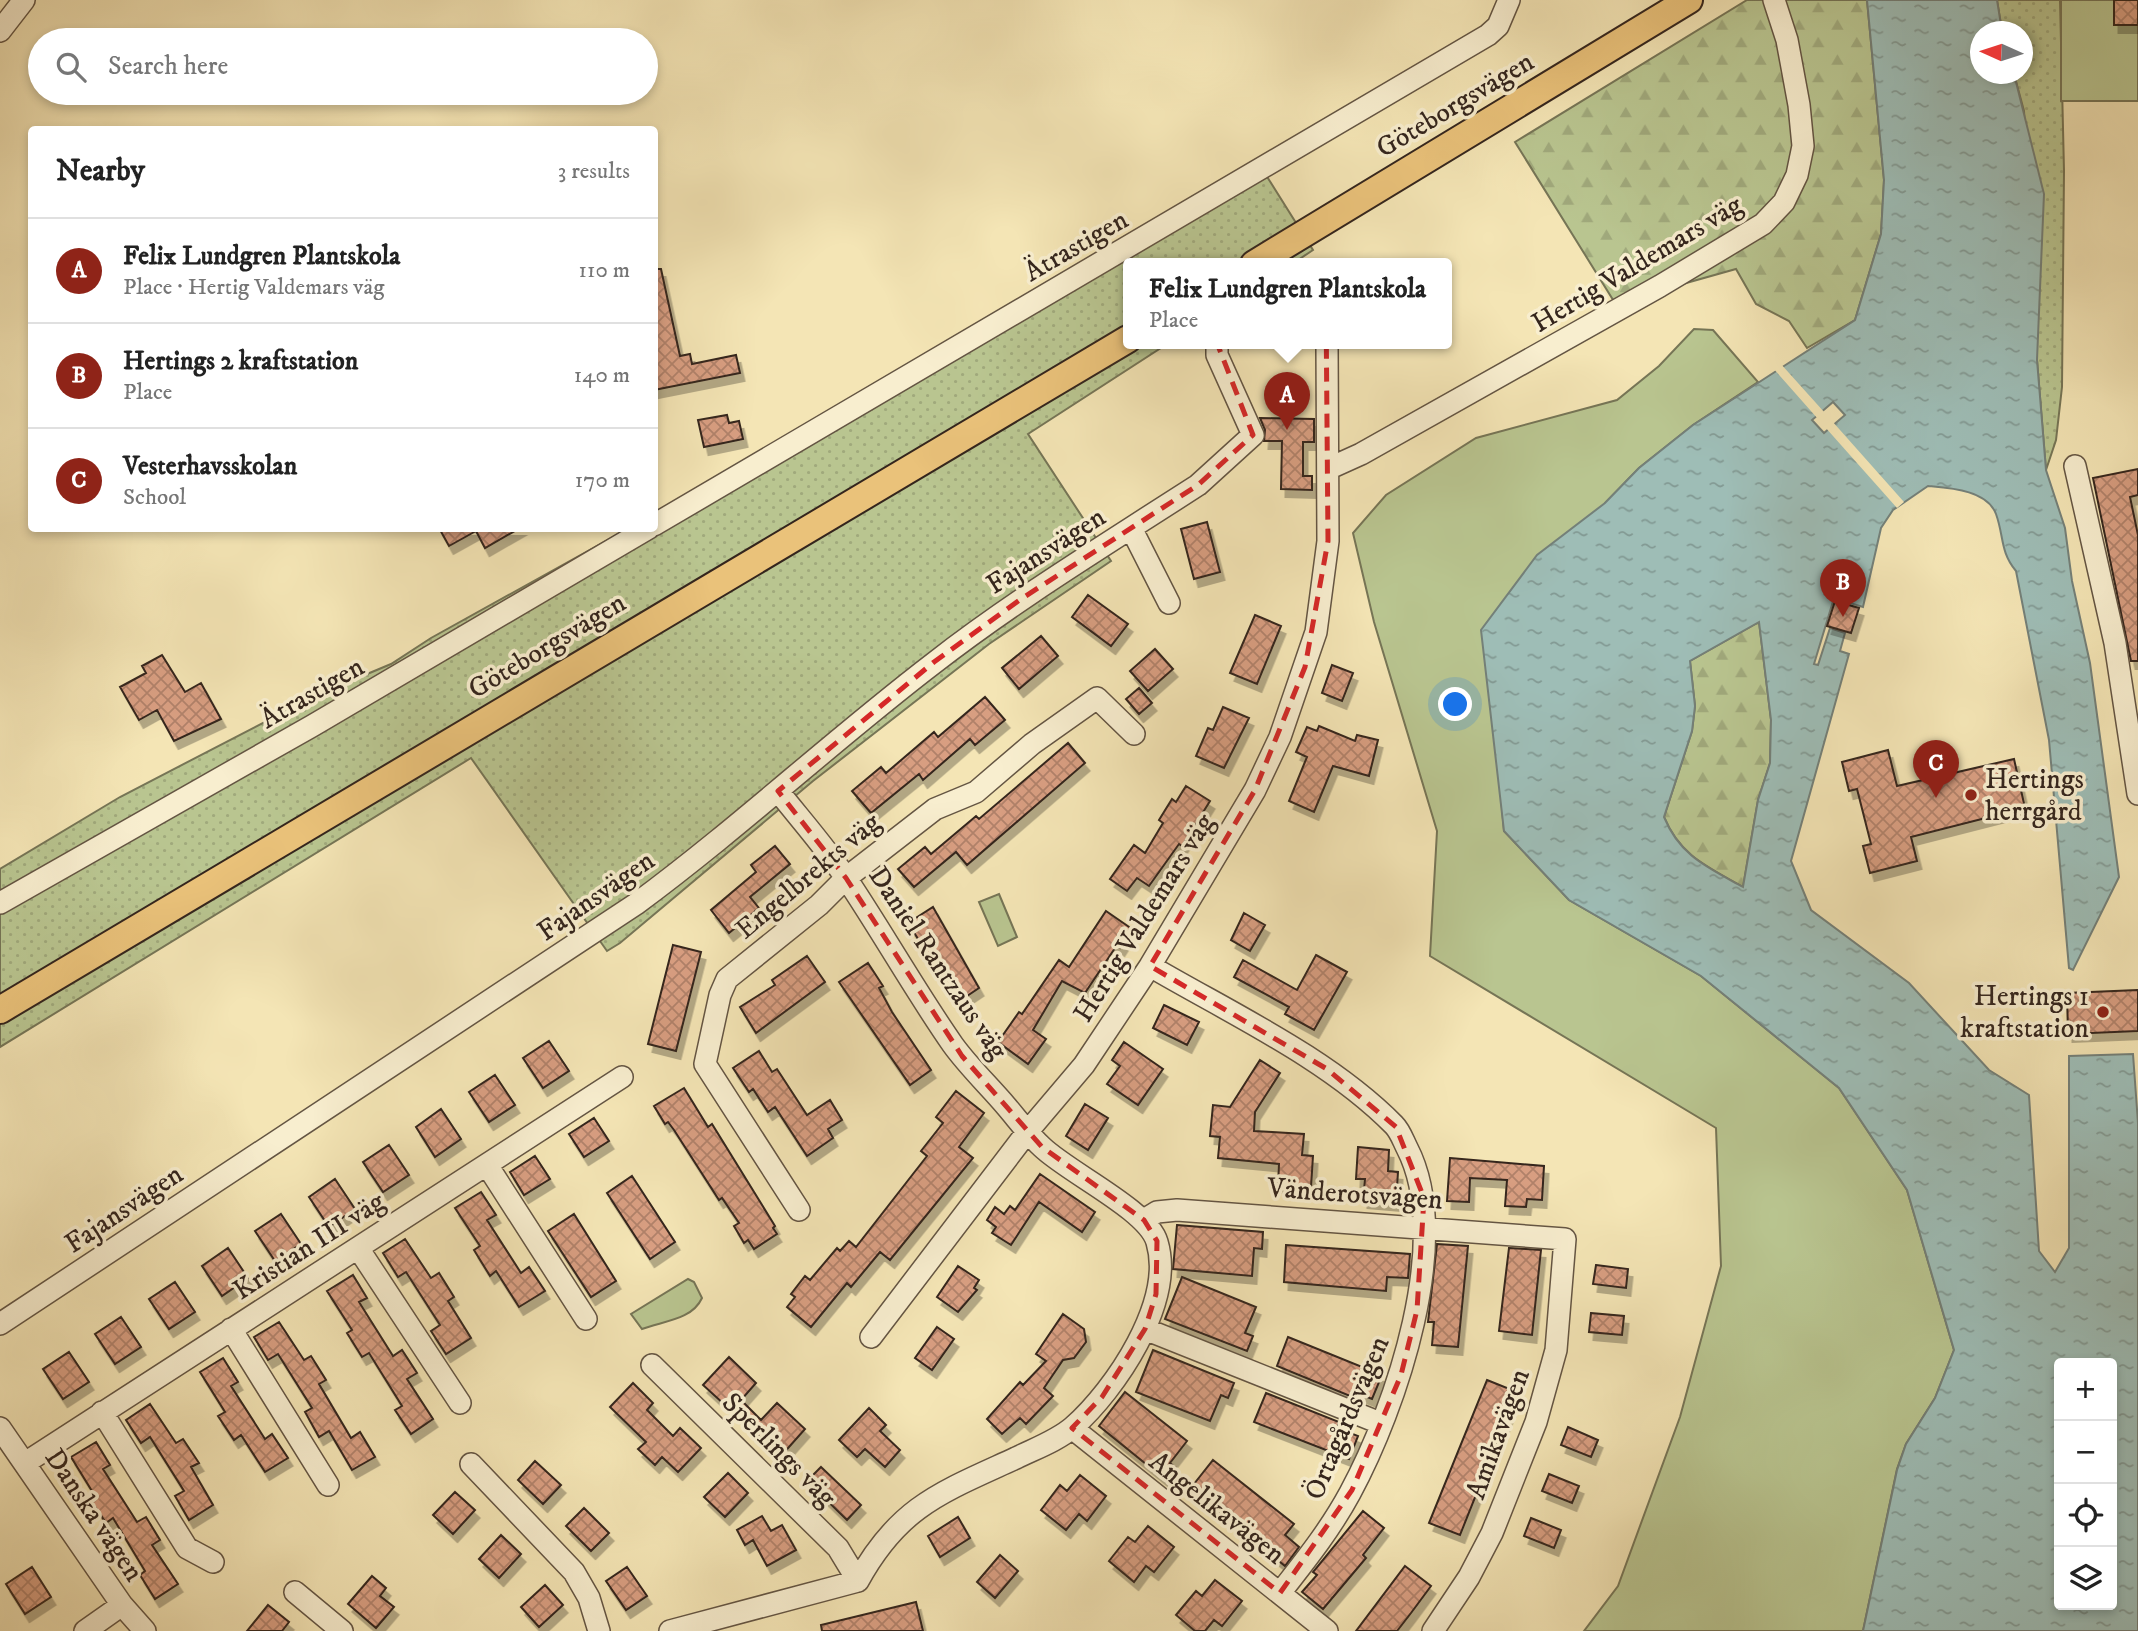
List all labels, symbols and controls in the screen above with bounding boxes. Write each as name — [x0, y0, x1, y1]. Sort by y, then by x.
north arrow — [1970, 21, 2033, 84]
search box — [28, 28, 658, 105]
street label: Göteborgsvägen — [1370, 44, 1541, 166]
icon: search — [52, 48, 90, 86]
text: Search here — [108, 50, 228, 83]
text: Nearby — [56, 153, 145, 190]
text: 3 results — [558, 157, 630, 186]
street label: Hertig Valdemars väg — [1525, 187, 1749, 341]
street label: Ätrastigen — [1018, 202, 1135, 290]
text: Felix Lundgren Plantskola — [123, 240, 400, 273]
text: A — [72, 256, 86, 285]
text: 110 m — [579, 256, 630, 285]
popup — [1123, 258, 1452, 349]
text: Place · Hertig Valdemars väg — [123, 273, 384, 302]
text: Felix Lundgren Plantskola — [1149, 273, 1426, 306]
text: Place — [1149, 306, 1198, 335]
text: Hertings 2 kraftstation — [123, 345, 358, 378]
text: B — [72, 361, 86, 390]
text: 140 m — [574, 361, 630, 390]
pin: A — [1264, 372, 1310, 430]
text: Place — [123, 378, 172, 407]
text: Vesterhavsskolan — [123, 450, 297, 483]
text: C — [71, 466, 87, 495]
text: 170 m — [575, 466, 630, 495]
text: School — [123, 483, 186, 512]
street label: Fajansvägen — [980, 499, 1112, 602]
pin: B — [1820, 559, 1866, 617]
street label: Göteborgsvägen — [462, 585, 633, 707]
street label: Ätrastigen — [254, 649, 371, 737]
your location — [1438, 687, 1472, 721]
pin: C — [1913, 740, 1959, 798]
place label: Hertings herrgård — [1985, 762, 2084, 829]
marker: Hertings herrgård — [1963, 787, 1979, 803]
street label: Engelbrekts väg — [728, 805, 888, 947]
street label: Hertig Valdemars väg — [1066, 807, 1222, 1029]
street label: Fajansvägen — [531, 843, 662, 949]
street label: Daniel Rantzaus väg — [860, 860, 1016, 1066]
place label: Hertings 1 kraftstation — [1960, 979, 2089, 1046]
marker: Hertings 1 kraftstation — [2095, 1004, 2111, 1020]
street label: Fajansvägen — [58, 1157, 190, 1261]
street label: Vänderotsvägen — [1265, 1170, 1444, 1218]
street label: Kristian III väg — [227, 1184, 392, 1308]
street label: Örtagårdsvägen — [1297, 1331, 1397, 1505]
map controls — [2054, 1358, 2117, 1610]
button: + — [2054, 1358, 2117, 1421]
street label: Amikavägen — [1458, 1364, 1538, 1504]
street label: Sperlings väg — [714, 1385, 844, 1515]
button: − — [2054, 1421, 2117, 1484]
street label: Danska vägen — [37, 1442, 151, 1588]
street label: Angelikavägen — [1142, 1444, 1292, 1572]
button: locate — [2054, 1484, 2117, 1547]
button: layers — [2054, 1547, 2117, 1610]

